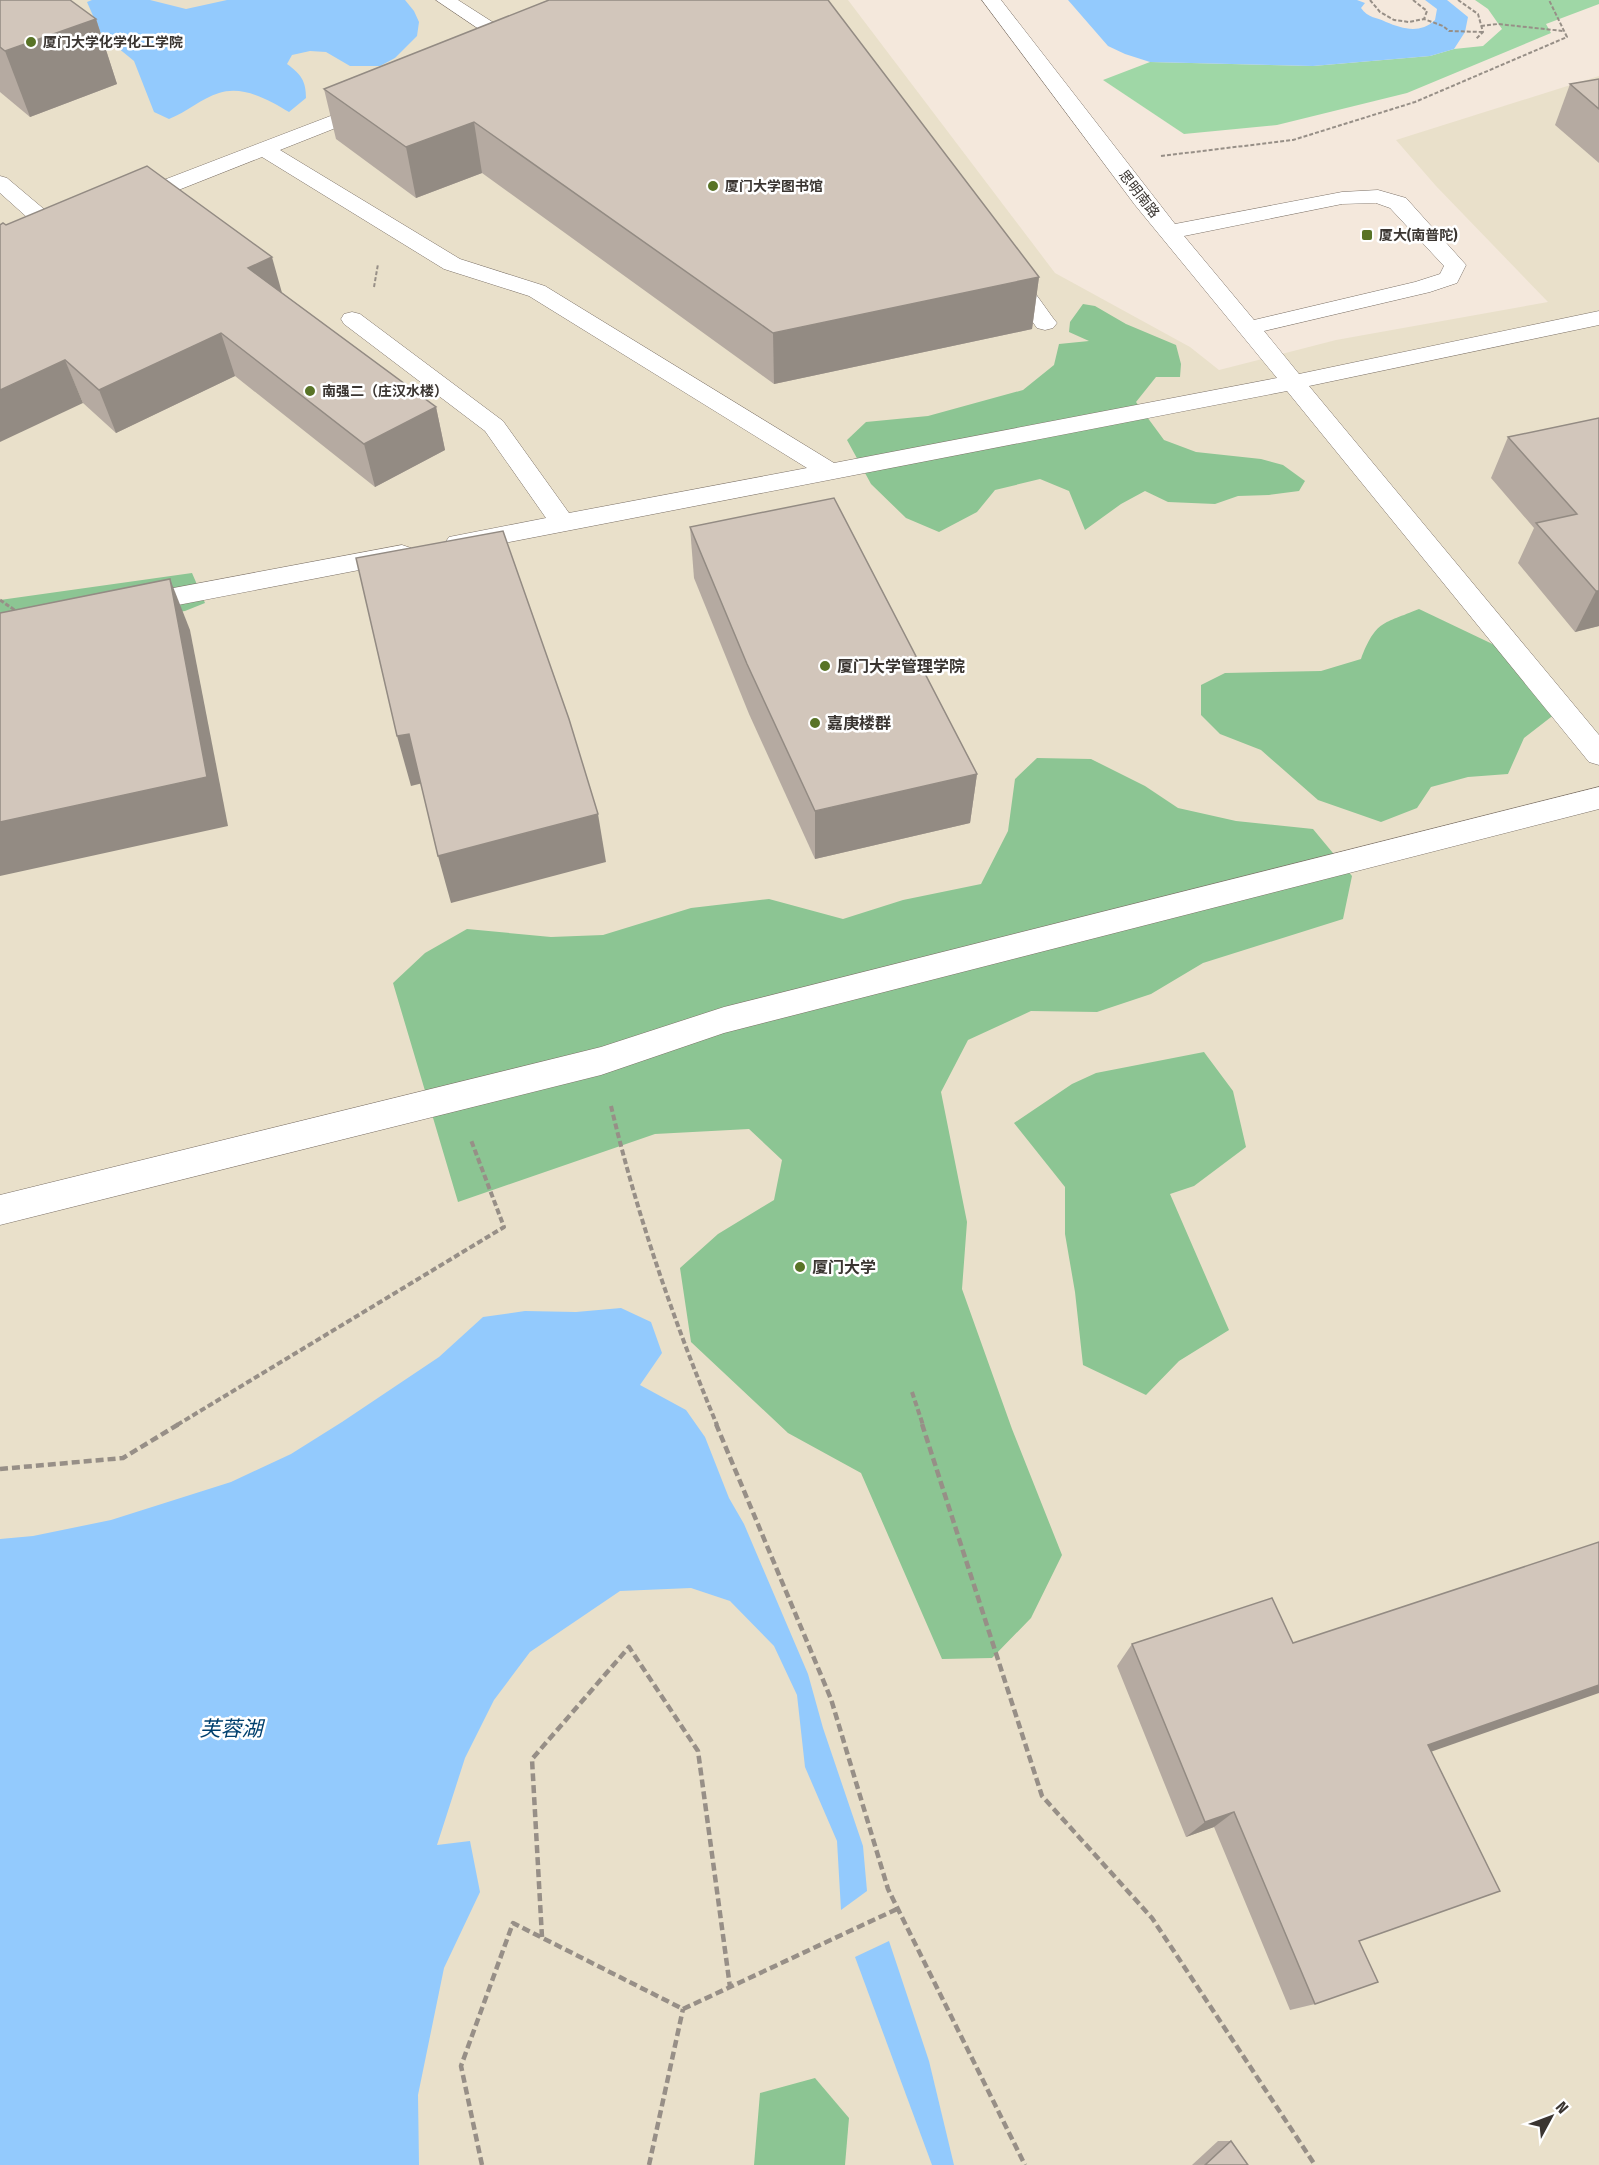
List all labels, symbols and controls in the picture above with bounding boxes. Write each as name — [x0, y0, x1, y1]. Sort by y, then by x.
place label: 厦门大学化学化工学院 — [43, 34, 183, 51]
marker: 厦门大学化学化工学院 — [24, 35, 38, 49]
street label: 思明南路 — [1115, 167, 1163, 221]
place label: 厦门大学图书馆 — [725, 178, 823, 195]
marker: 厦门大学图书馆 — [706, 179, 720, 193]
place label: 厦大(南普陀) — [1379, 227, 1457, 244]
marker: 厦大(南普陀) — [1360, 228, 1374, 242]
place label: 南强二（庄汉水楼） — [322, 383, 448, 400]
marker: 南强二（庄汉水楼） — [303, 384, 317, 398]
place label: 厦门大学管理学院 — [837, 657, 965, 676]
marker: 厦门大学管理学院 — [818, 659, 832, 673]
place label: 嘉庚楼群 — [827, 714, 891, 733]
marker: 嘉庚楼群 — [808, 716, 822, 730]
place label: 厦门大学 — [812, 1258, 876, 1277]
marker: 厦门大学 — [793, 1260, 807, 1274]
water label: 芙蓉湖 — [200, 1716, 265, 1742]
north arrow — [1521, 2087, 1581, 2147]
text: N — [1552, 2098, 1572, 2117]

